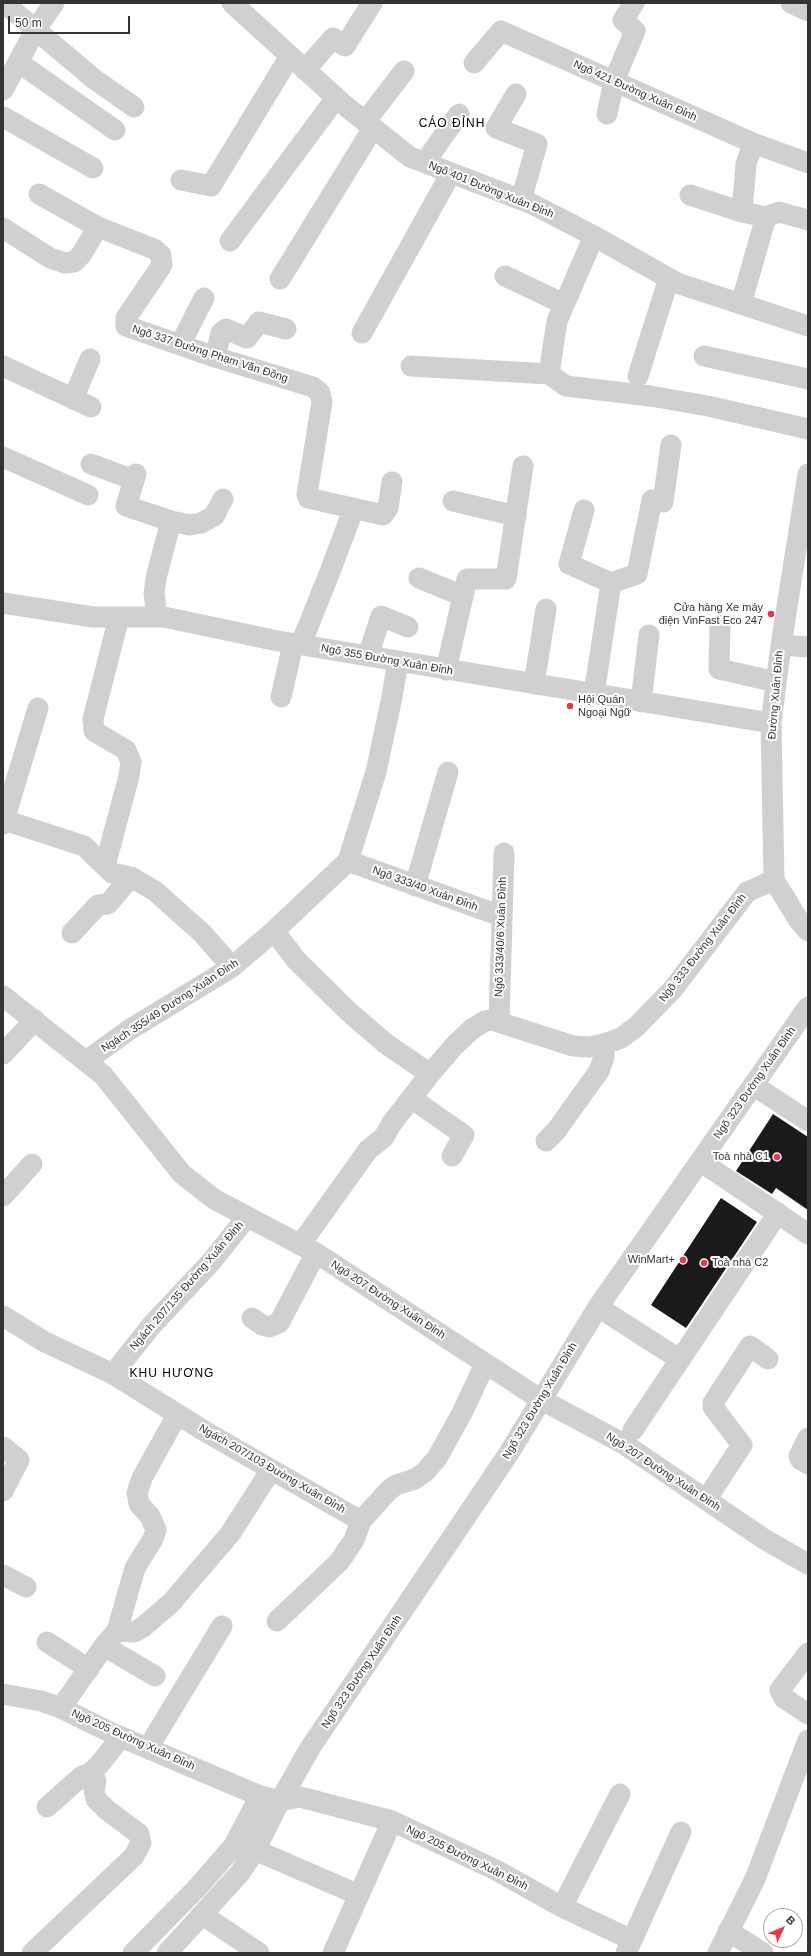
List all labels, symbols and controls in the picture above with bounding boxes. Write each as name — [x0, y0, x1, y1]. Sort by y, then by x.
scale bar — [10, 8, 132, 34]
text: 50 m — [15, 16, 42, 30]
street label: Ngõ 421 Đường Xuân Đỉnh — [571, 58, 699, 124]
district label: CÁO ĐỈNH — [419, 117, 485, 131]
street label: Ngõ 401 Đường Xuân Đỉnh — [426, 159, 556, 221]
street label: Ngõ 337 Đường Phạm Văn Đồng — [130, 323, 290, 385]
place label: Cửa hàng Xe máy điện VinFast Eco 247 — [659, 601, 763, 627]
marker: Cửa hàng Xe máy điện VinFast Eco 247 — [766, 609, 776, 619]
street label: Ngõ 355 Đường Xuân Đỉnh — [320, 642, 454, 678]
street label: Đường Xuân Đỉnh — [766, 650, 786, 740]
place label: Hội Quán Ngoại Ngữ — [578, 693, 631, 719]
marker: Hội Quán Ngoại Ngữ — [565, 701, 575, 711]
street label: Ngõ 333/40 Xuân Đỉnh — [370, 864, 480, 914]
street label: Ngõ 333/40/6 Xuân Đỉnh — [492, 877, 510, 997]
street label: Ngõ 333 Đường Xuân Đỉnh — [657, 891, 749, 1005]
street label: Ngách 355/49 Đường Xuân Đỉnh — [99, 957, 241, 1055]
street label: Ngõ 323 Đường Xuân Đỉnh — [711, 1024, 799, 1142]
place label: Toà nhà C1 — [713, 1150, 769, 1164]
marker: Toà nhà C1 — [772, 1152, 782, 1162]
street label: Ngách 207/135 Đường Xuân Đỉnh — [127, 1219, 247, 1353]
place label: WinMart+ — [628, 1253, 675, 1267]
marker: WinMart+ — [678, 1255, 688, 1265]
place label: Toà nhà C2 — [712, 1256, 768, 1270]
street label: Ngõ 207 Đường Xuân Đỉnh — [328, 1258, 448, 1342]
marker: Toà nhà C2 — [699, 1258, 709, 1268]
street label: Ngõ 323 Đường Xuân Đỉnh — [500, 1340, 580, 1462]
district label: KHU HƯƠNG — [130, 1367, 214, 1381]
street label: Ngách 207/103 Đường Xuân Đỉnh — [196, 1422, 348, 1516]
street label: Ngõ 207 Đường Xuân Đỉnh — [603, 1430, 723, 1514]
street label: Ngõ 323 Đường Xuân Đỉnh — [319, 1613, 405, 1731]
street label: Ngõ 205 Đường Xuân Đỉnh — [69, 1707, 197, 1773]
street label: Ngõ 205 Đường Xuân Đỉnh — [404, 1823, 530, 1893]
north arrow — [763, 1908, 803, 1948]
text: B — [784, 1913, 798, 1927]

